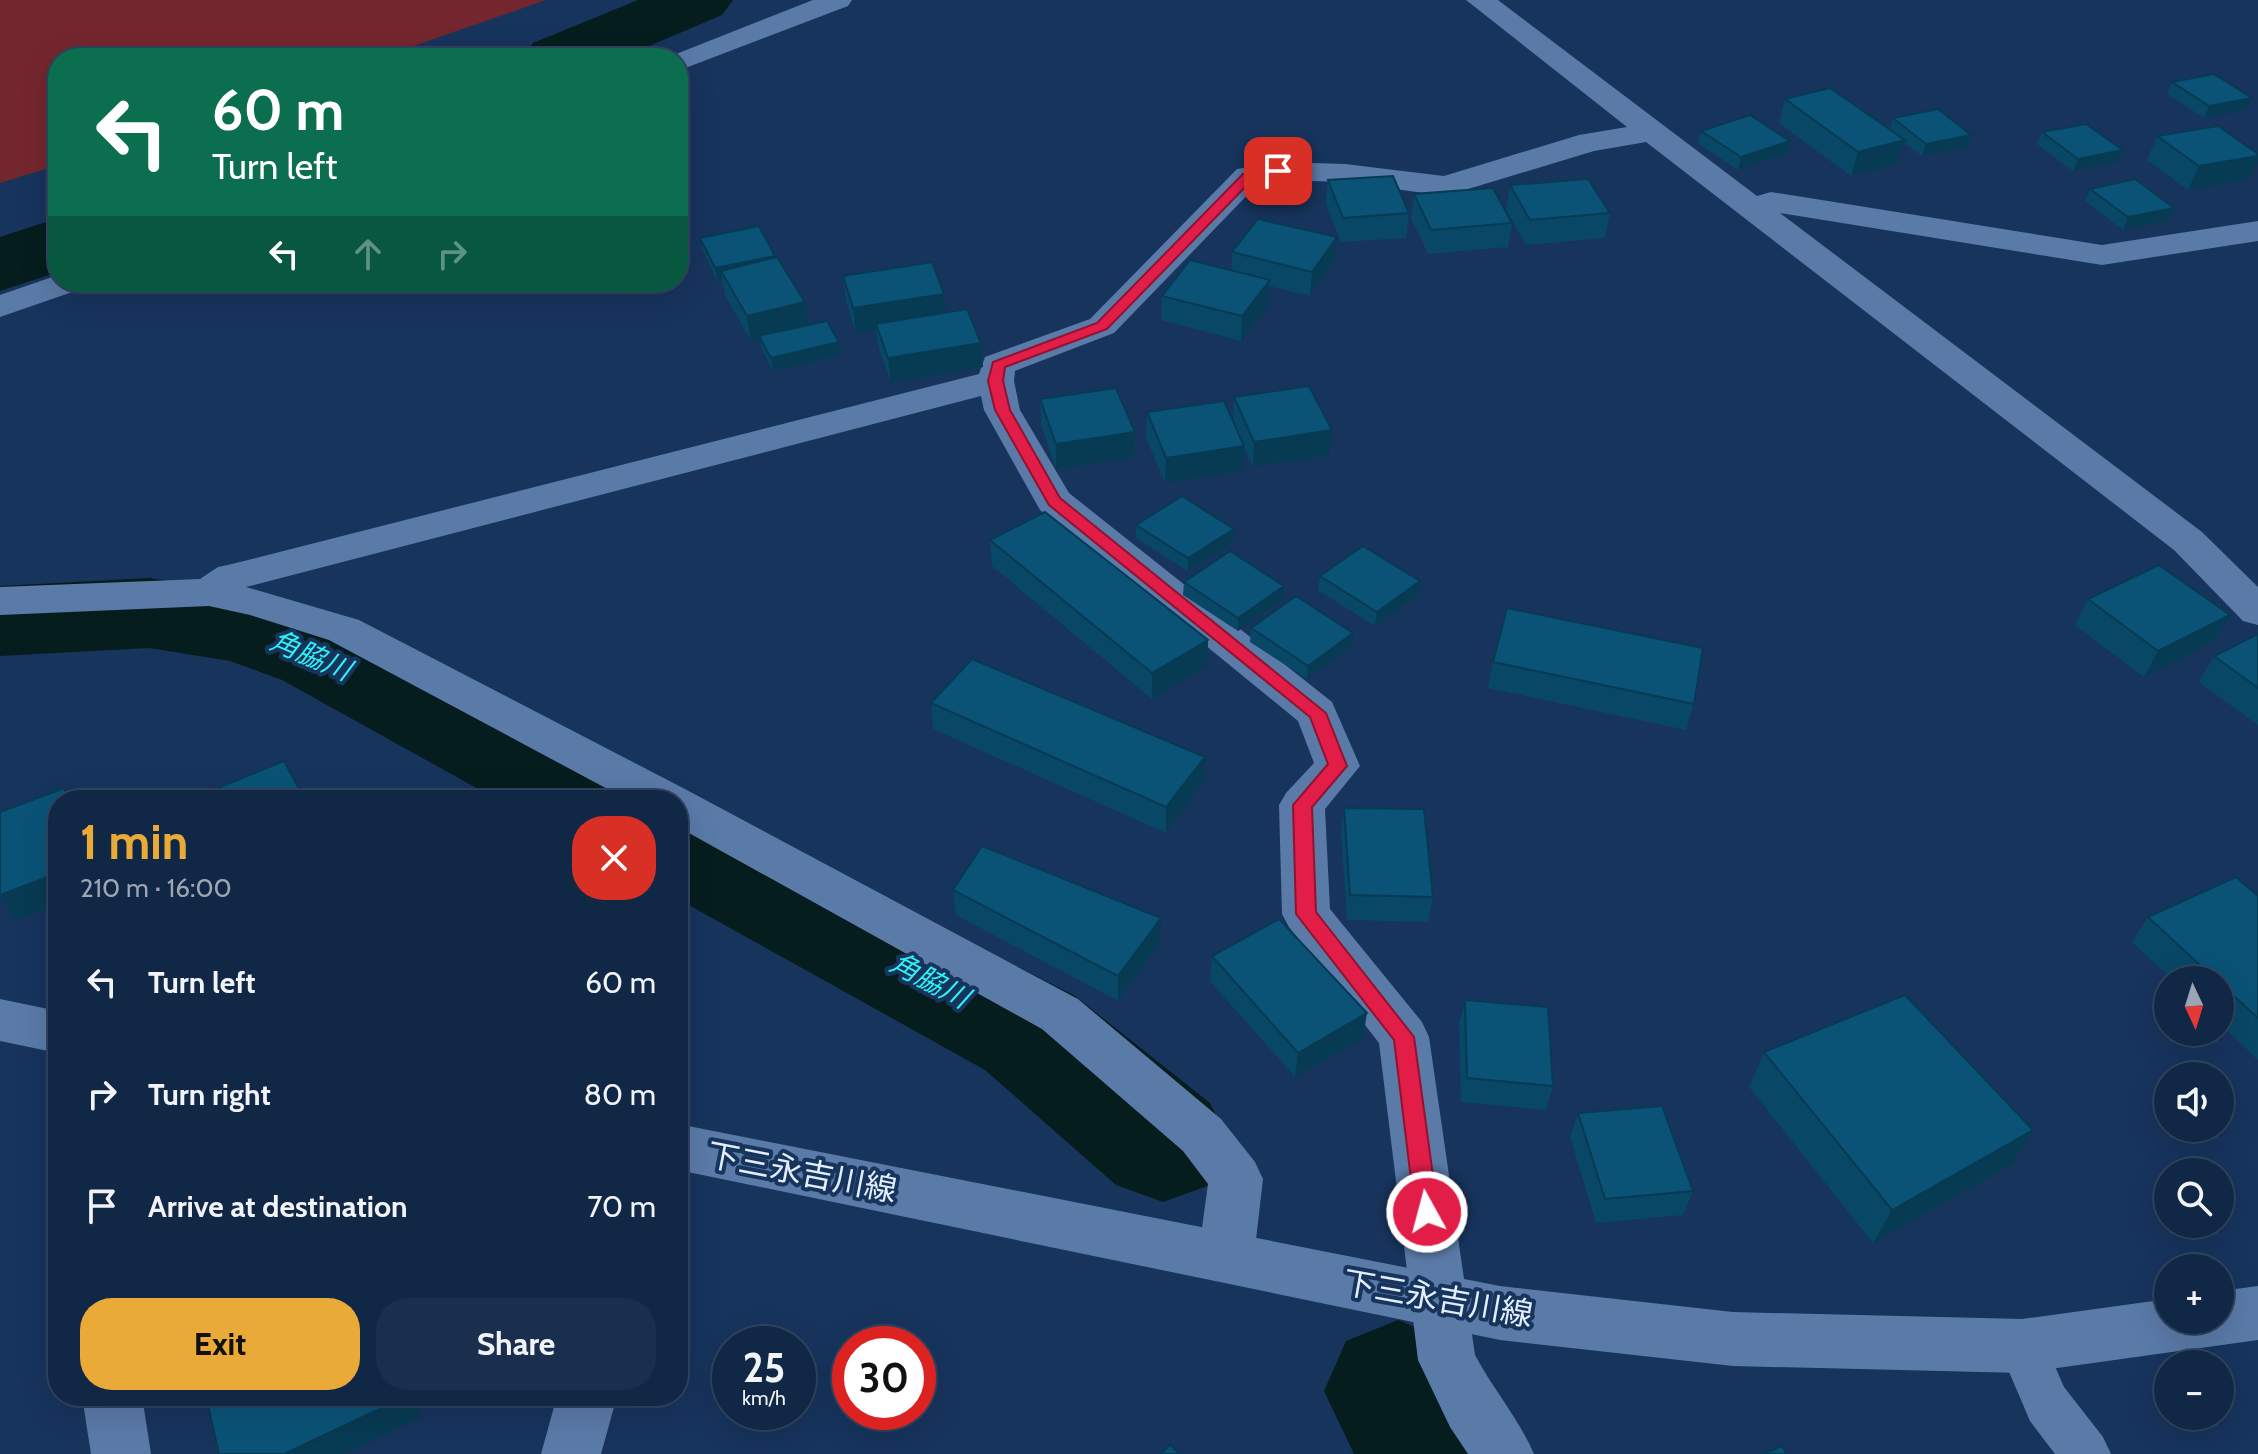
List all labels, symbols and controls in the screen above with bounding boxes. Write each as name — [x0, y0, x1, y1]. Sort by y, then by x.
text: 60 m — [212, 76, 344, 144]
icon: left — [80, 80, 184, 184]
pin — [1244, 137, 1312, 205]
text: Turn left — [212, 144, 337, 188]
icon: arrive — [1256, 149, 1300, 193]
icon: left — [262, 232, 306, 276]
icon: ahead — [346, 232, 390, 276]
icon: right — [430, 232, 474, 276]
water label: 角脇川 — [266, 623, 359, 688]
text: 1 min — [80, 813, 188, 871]
button: close — [572, 816, 656, 900]
text: 210 m · 16:00 — [80, 872, 232, 904]
water label: 角脇川 — [885, 945, 978, 1016]
icon: left — [80, 960, 124, 1004]
text: Turn left — [148, 964, 256, 1001]
text: 60 m — [585, 964, 656, 1001]
north arrow — [2154, 966, 2234, 1046]
map controls — [2154, 966, 2234, 1430]
button: sound — [2154, 1062, 2234, 1142]
icon: right — [80, 1072, 124, 1116]
text: Turn right — [148, 1076, 271, 1113]
text: 80 m — [584, 1076, 656, 1113]
street label: 下三永吉川線 — [704, 1135, 900, 1209]
button: search — [2154, 1158, 2234, 1238]
position arrow — [1385, 1170, 1469, 1254]
icon: arrive — [80, 1184, 124, 1228]
text: Arrive at destination — [148, 1188, 408, 1225]
text: 70 m — [587, 1188, 656, 1225]
button: + — [2154, 1254, 2234, 1334]
street label: 下三永吉川線 — [1340, 1262, 1536, 1334]
button: Exit — [80, 1298, 360, 1390]
button: Share — [376, 1298, 656, 1390]
speed limit sign: 30 — [832, 1326, 936, 1430]
text: 25 — [743, 1343, 785, 1392]
button: − — [2154, 1350, 2234, 1430]
text: km/h — [742, 1386, 786, 1410]

